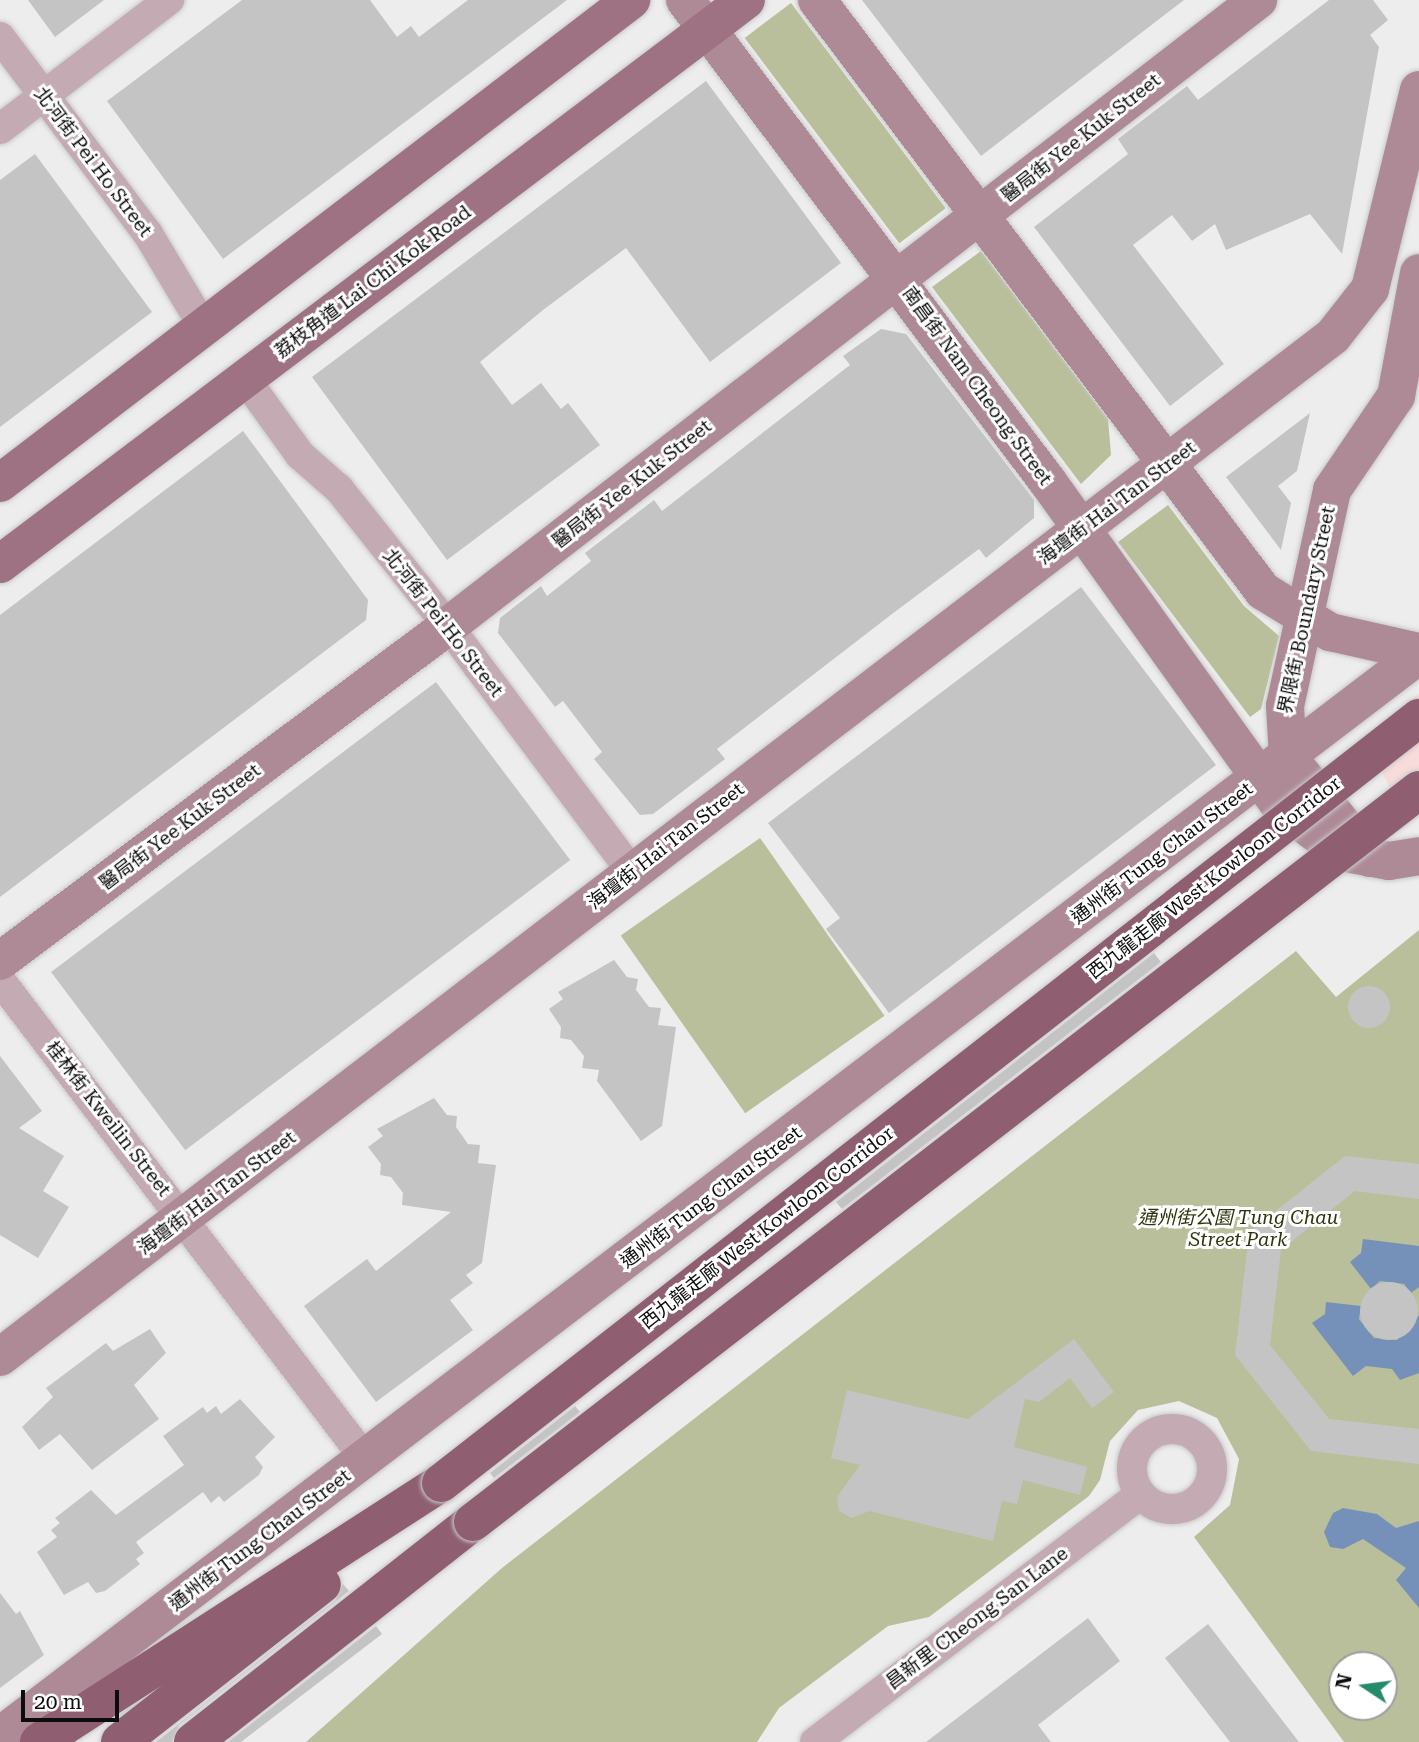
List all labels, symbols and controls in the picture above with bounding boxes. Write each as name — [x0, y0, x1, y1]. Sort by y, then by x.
street label: 醫局街 Yee Kuk Street — [997, 69, 1165, 207]
street label: 北河街 Pei Ho Street — [29, 83, 157, 241]
street label: 荔枝角道 Lai Chi Kok Road — [271, 201, 475, 363]
street label: 南昌街 Nam Cheong Street — [897, 282, 1057, 490]
street label: 醫局街 Yee Kuk Street — [548, 415, 716, 553]
street label: 海壇街 Hai Tan Street — [1033, 436, 1201, 570]
street label: 界限街 Boundary Street — [1274, 504, 1340, 716]
street label: 北河街 Pei Ho Street — [378, 544, 508, 702]
street label: 醫局街 Yee Kuk Street — [95, 759, 265, 895]
street label: 西九龍走廊 West Kowloon Corridor — [1083, 772, 1345, 984]
street label: 通州街 Tung Chau Street — [1067, 777, 1257, 929]
street label: 海壇街 Hai Tan Street — [583, 778, 749, 914]
street label: 桂林街 Kweilin Street — [40, 1037, 176, 1201]
street label: 通州街 Tung Chau Street — [616, 1121, 806, 1273]
street label: 西九龍走廊 West Kowloon Corridor — [636, 1122, 898, 1334]
street label: 海壇街 Hai Tan Street — [133, 1126, 301, 1260]
park label: 通州街公園 Tung Chau Street Park — [1138, 1207, 1338, 1251]
street label: 通州街 Tung Chau Street — [165, 1464, 355, 1616]
street label: 昌新里 Cheong San Lane — [882, 1542, 1072, 1694]
north arrow — [1328, 1651, 1398, 1721]
text: N — [1331, 1672, 1357, 1691]
scale bar — [24, 1676, 122, 1720]
text: 20 m — [34, 1690, 82, 1714]

